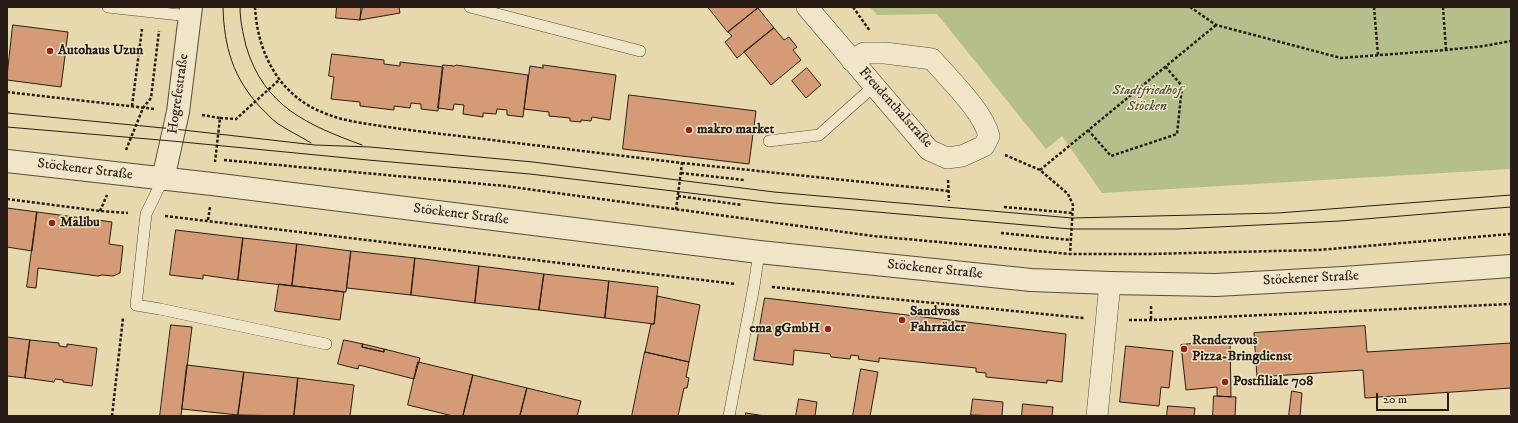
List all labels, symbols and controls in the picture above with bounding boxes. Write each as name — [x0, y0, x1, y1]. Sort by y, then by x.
place label: Autohaus Uzun — [58, 43, 143, 59]
marker: Autohaus Uzun — [45, 46, 55, 56]
street label: Hogrefestraße — [165, 53, 193, 135]
street label: Freudenthalstraße — [855, 64, 935, 152]
park label: Stadtfriedhof Stöcken — [1112, 83, 1182, 116]
place label: makro market — [697, 122, 774, 138]
marker: makro market — [684, 125, 694, 135]
street label: Stöckener Straße — [36, 156, 134, 184]
street label: Stöckener Straße — [412, 201, 510, 229]
place label: Malibu — [60, 215, 100, 231]
marker: Malibu — [47, 218, 57, 228]
street label: Stöckener Straße — [886, 257, 984, 283]
street label: Stöckener Straße — [1263, 268, 1359, 290]
place label: Sandvoss Fahrräder — [910, 304, 966, 336]
marker: Sandvoss Fahrräder — [897, 315, 907, 325]
place label: ema gGmbH — [750, 321, 820, 337]
marker: ema gGmbH — [823, 324, 833, 334]
place label: Rendezvous Pizza-Bringdienst — [1192, 333, 1292, 366]
marker: Rendezvous Pizza-Bringdienst — [1179, 344, 1189, 354]
place label: Postfiliale 708 — [1233, 374, 1313, 390]
marker: Postfiliale 708 — [1220, 377, 1230, 387]
scale bar — [1378, 385, 1451, 411]
text: 20 m — [1383, 392, 1407, 407]

